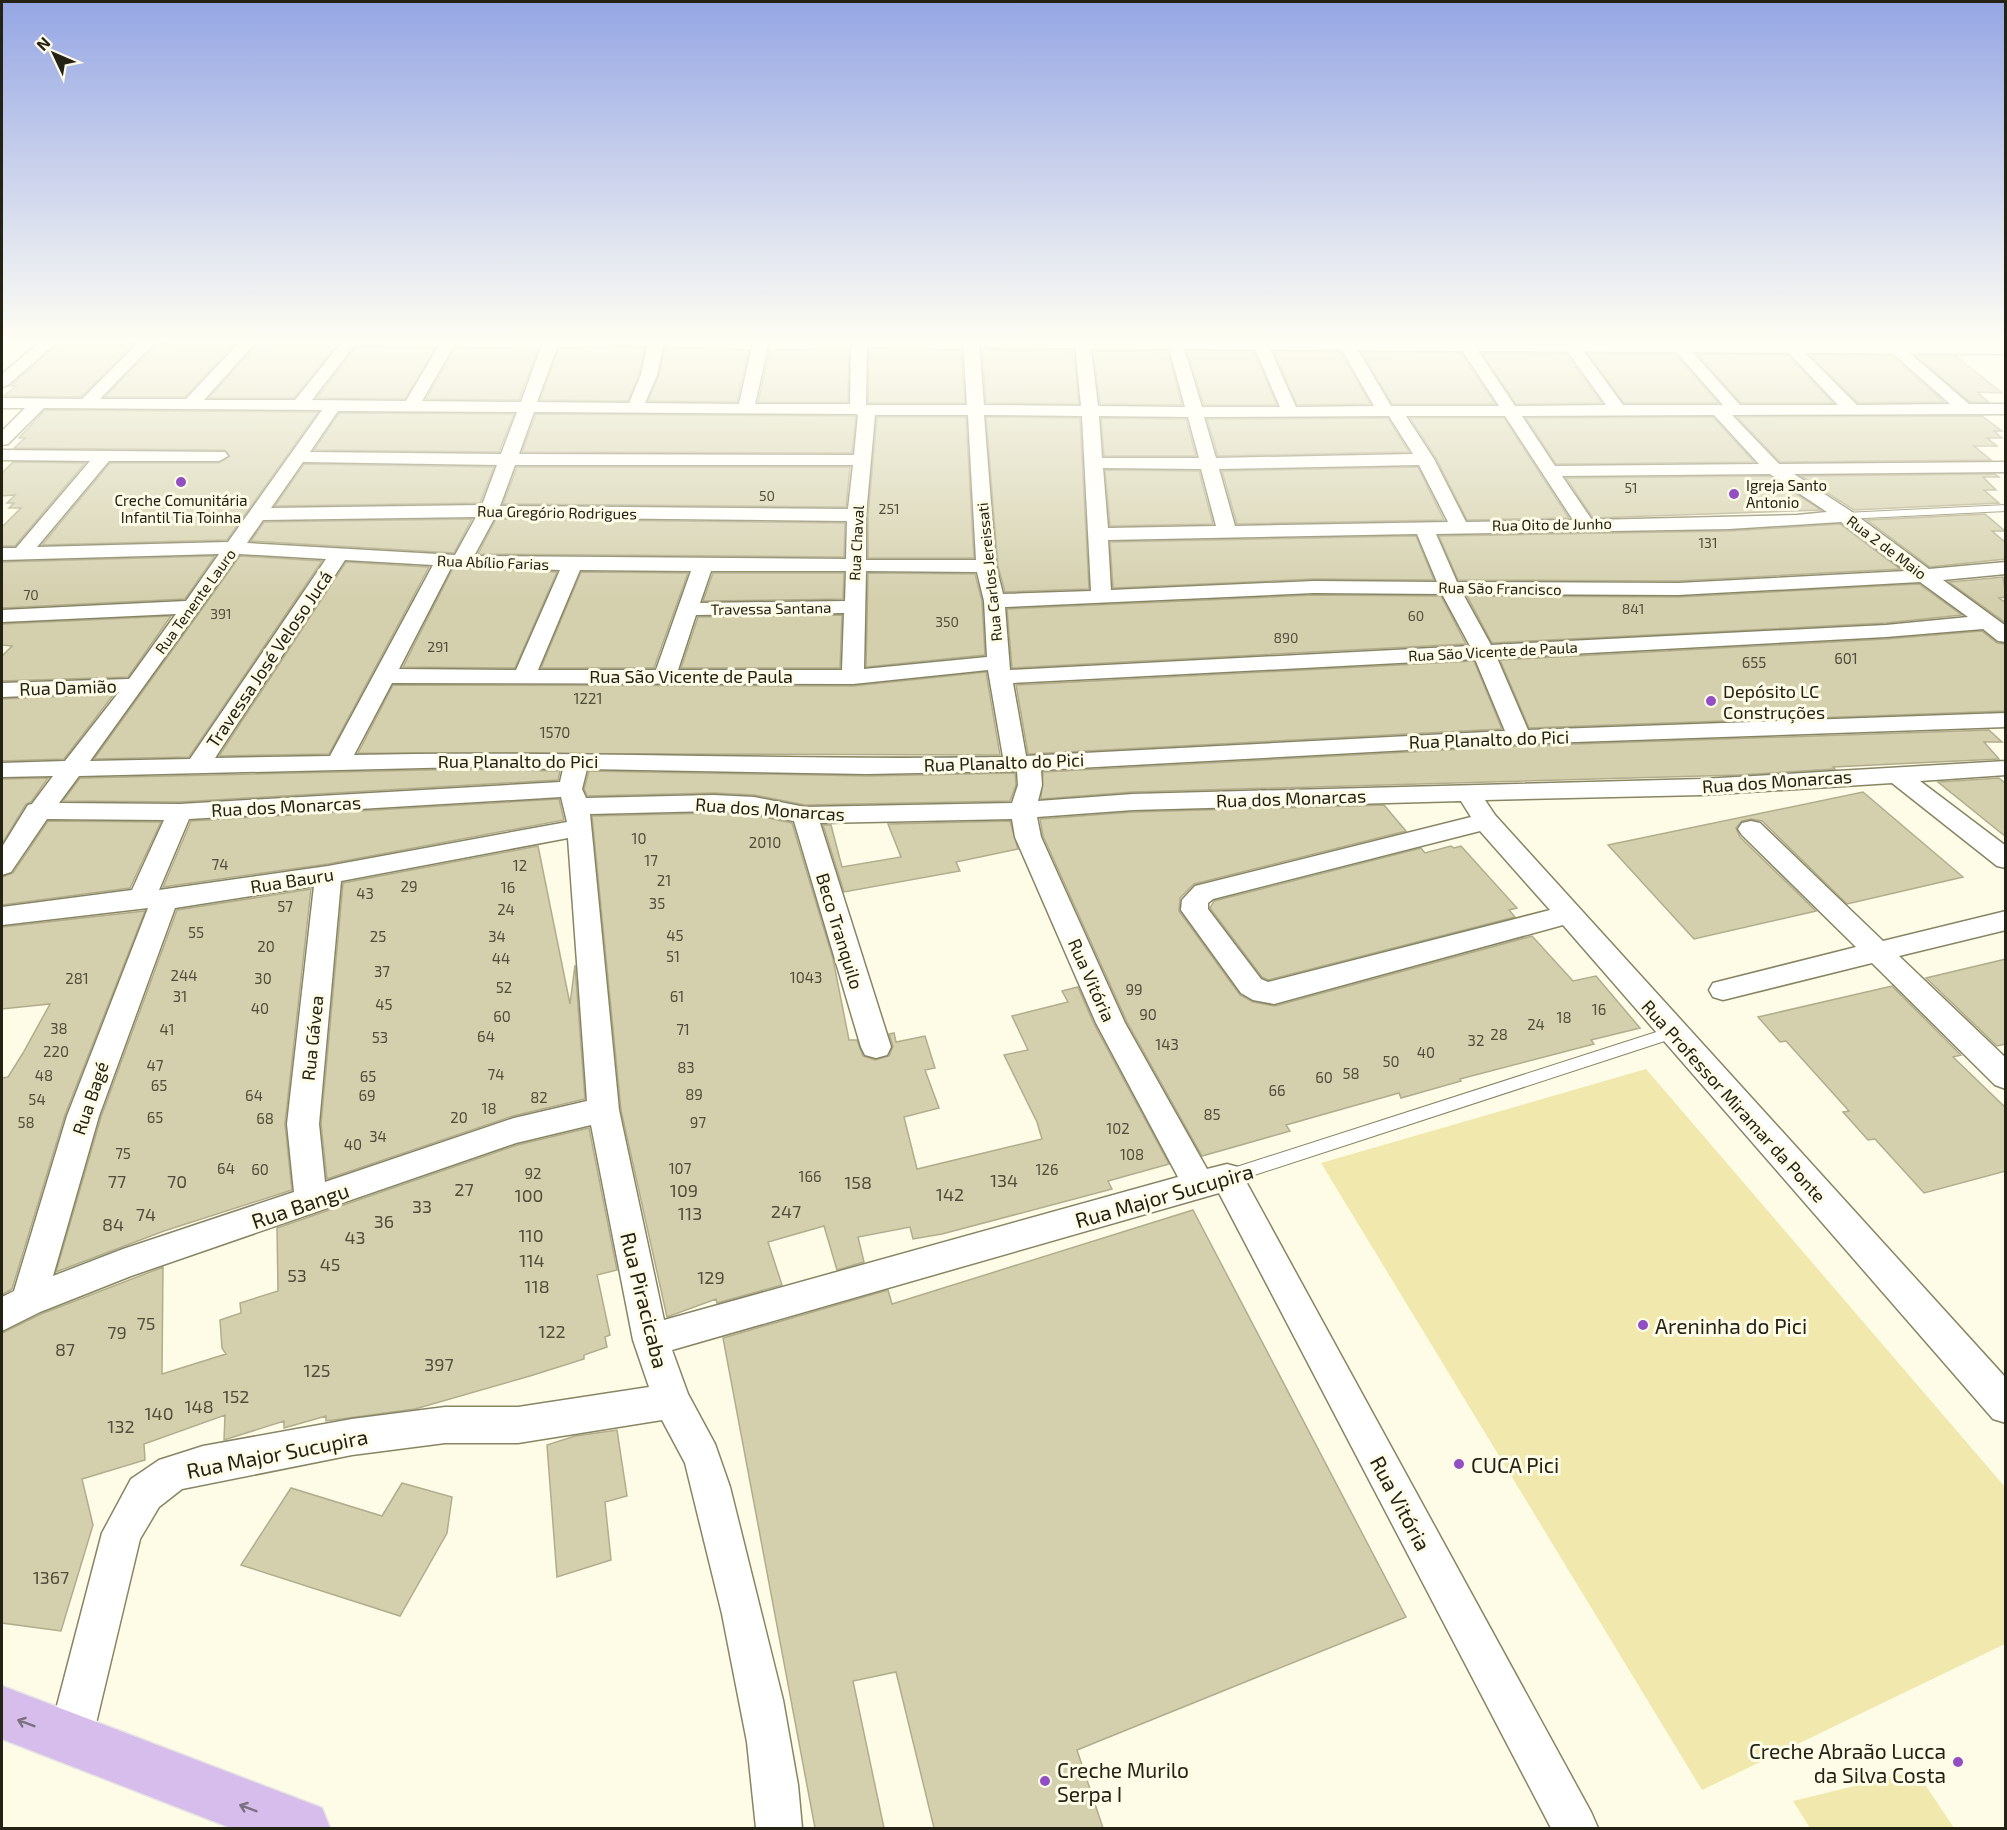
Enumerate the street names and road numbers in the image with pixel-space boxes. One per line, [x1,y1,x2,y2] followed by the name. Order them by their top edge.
[477,502,637,522] street label: Rua Gregório Rodrigues
[973,502,1005,642] street label: Rua Carlos Jereissati
[845,504,867,581] street label: Rua Chaval
[1844,511,1930,583] street label: Rua 2 de Maio
[1492,514,1612,534] street label: Rua Oito de Junho
[151,545,239,657] street label: Rua Tenente Lauro
[437,551,549,573] street label: Rua Abílio Farias
[201,566,337,752] street label: Travessa José Veloso Jucá
[1438,578,1562,598] street label: Rua São Francisco
[711,598,831,618] street label: Travessa Santana
[1408,638,1578,664] street label: Rua São Vicente de Paula
[589,665,793,687] street label: Rua São Vicente de Paula
[19,674,117,700] street label: Rua Damião
[1408,725,1570,753] street label: Rua Planalto do Pici
[923,748,1085,776] street label: Rua Planalto do Pici
[438,750,598,772] street label: Rua Planalto do Pici
[1701,765,1853,797] street label: Rua dos Monarcas
[1216,784,1366,812] street label: Rua dos Monarcas
[210,791,362,821] street label: Rua dos Monarcas
[694,793,846,825] street label: Rua dos Monarcas
[249,863,335,897] street label: Rua Bauru
[812,870,868,992] street label: Beco Tranquilo
[1064,935,1120,1025] street label: Rua Vitória
[297,994,327,1082] street label: Rua Gávea
[1637,995,1831,1207] street label: Rua Professor Miramar da Ponte
[67,1059,113,1137] street label: Rua Bagé
[1072,1158,1256,1233] street label: Rua Major Sucupira
[248,1177,352,1233] street label: Rua Bangu
[616,1229,674,1371] street label: Rua Piracicaba
[184,1423,370,1484] street label: Rua Major Sucupira
[1366,1451,1436,1555] street label: Rua Vitória

